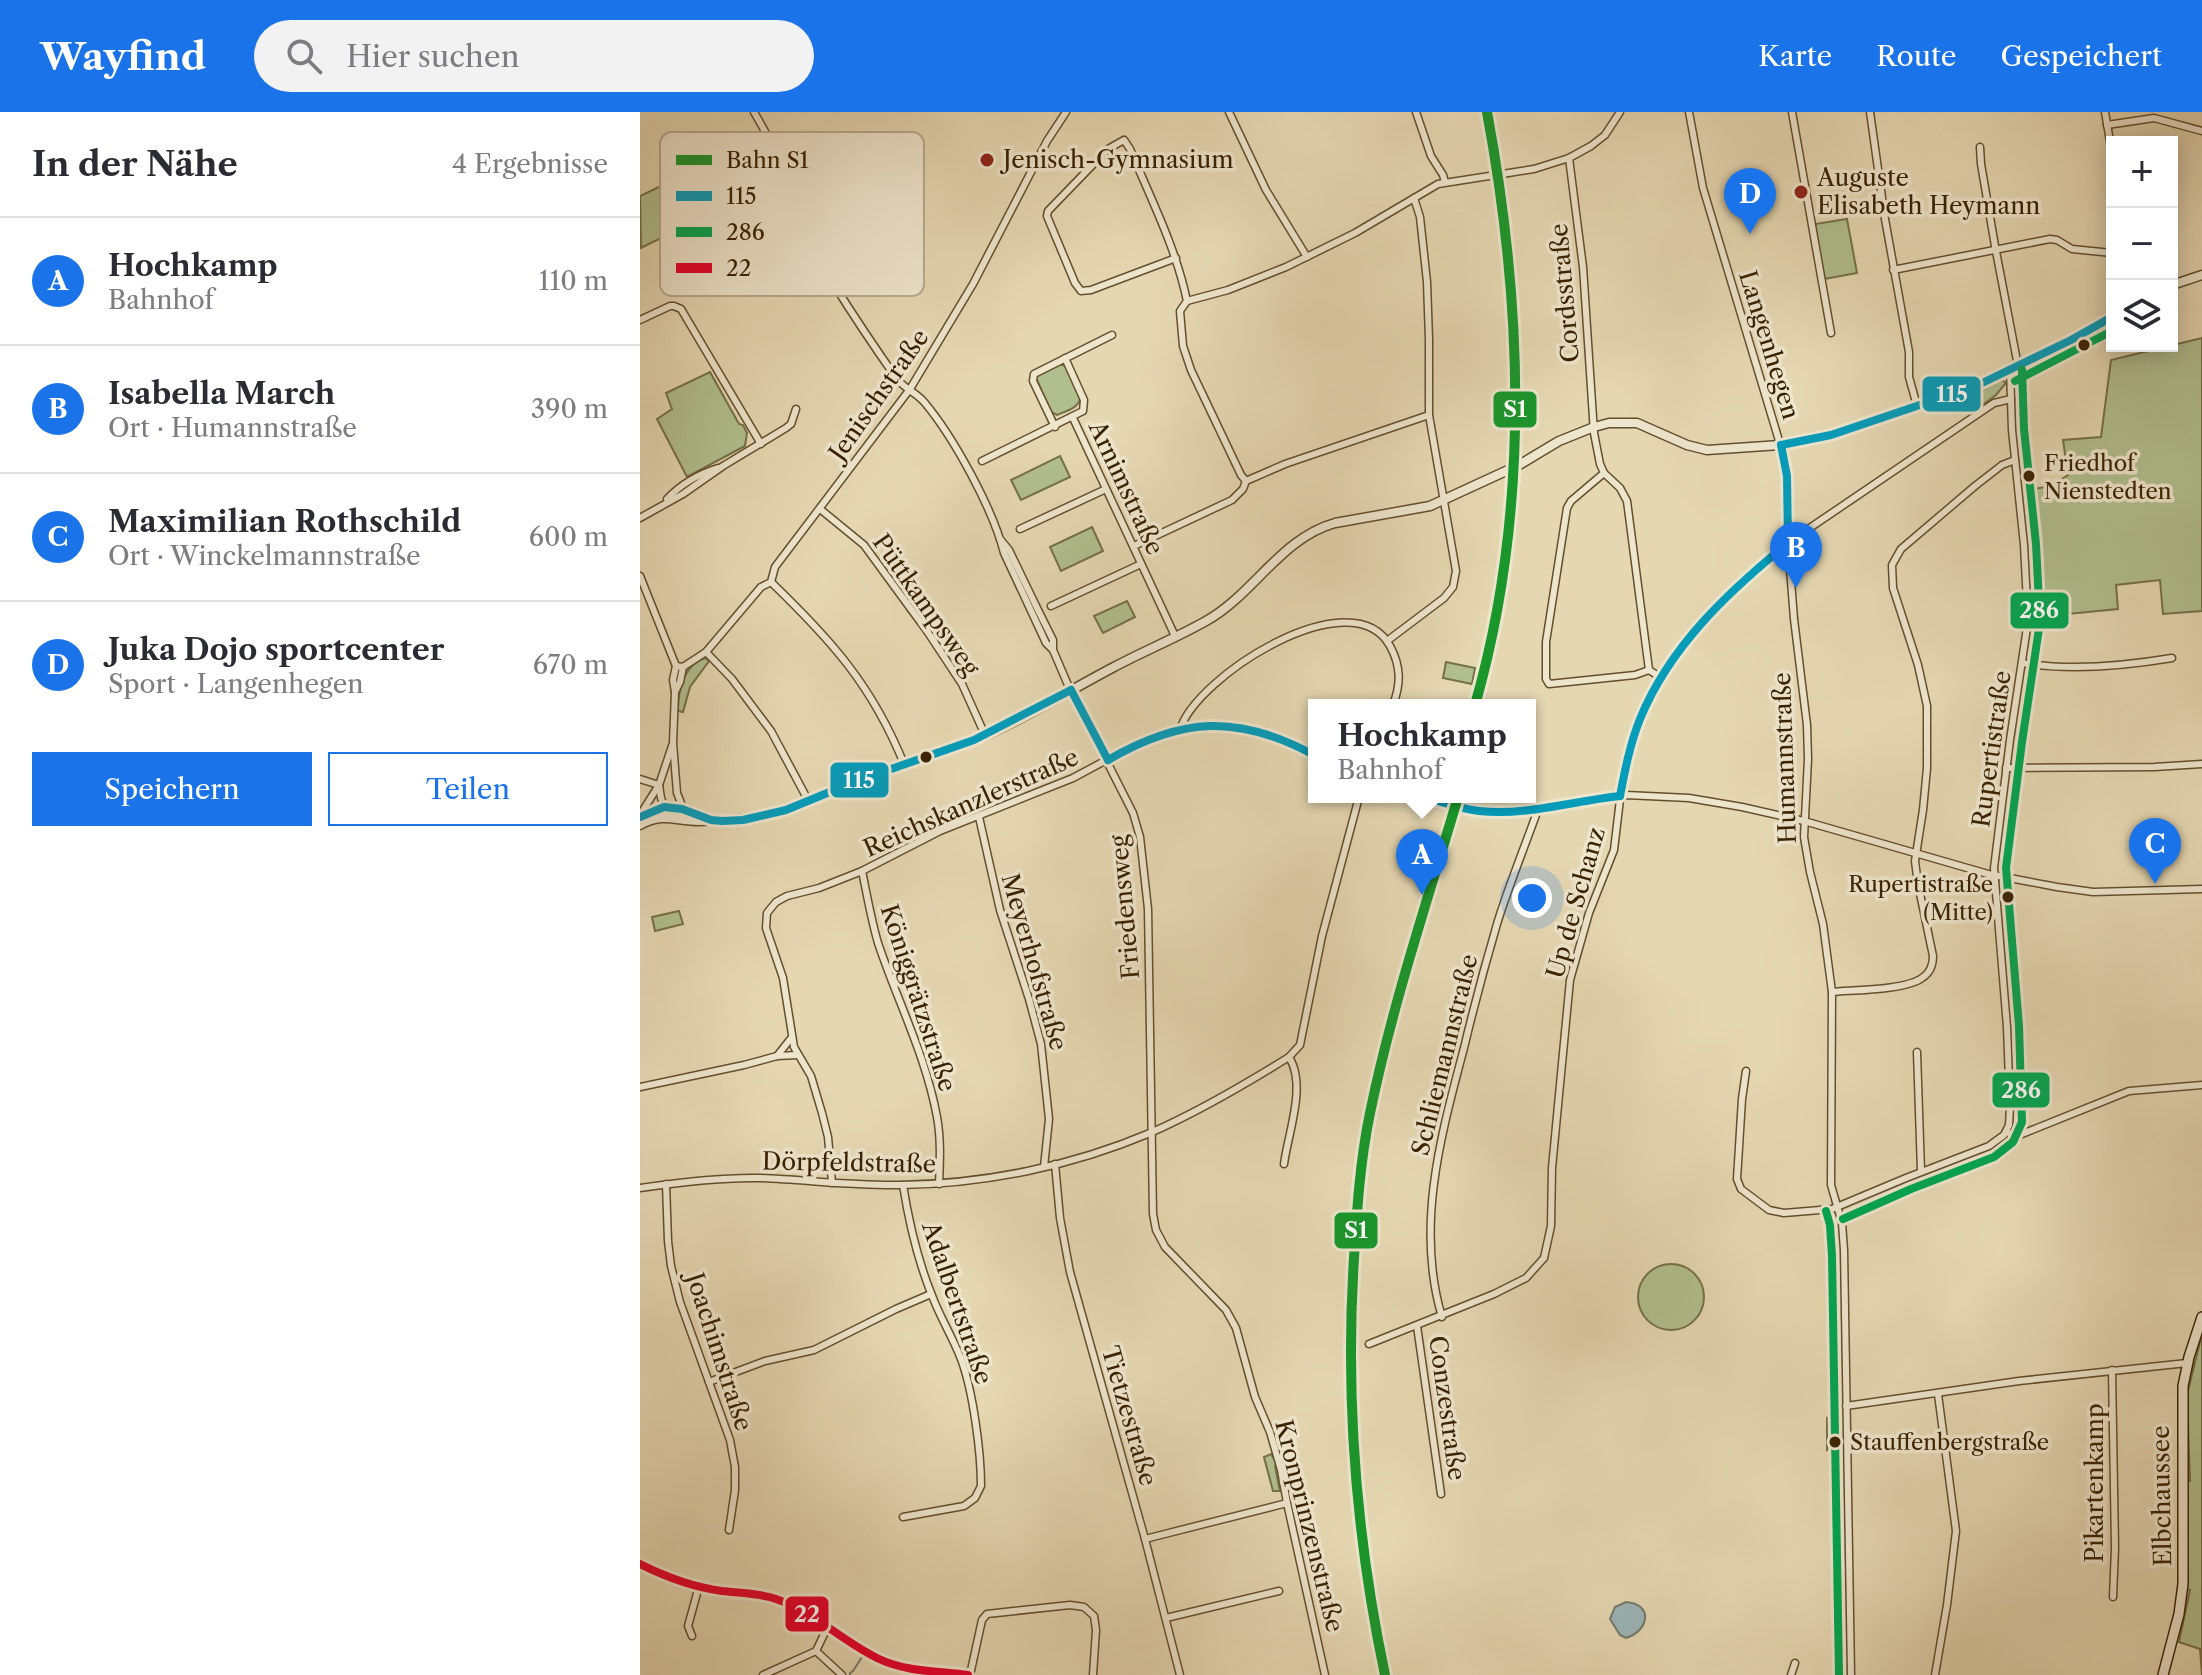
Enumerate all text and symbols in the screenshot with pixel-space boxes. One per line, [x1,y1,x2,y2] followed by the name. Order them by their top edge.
[254,20,814,92] search box
[40,33,206,80] text: Wayfind
[282,34,326,78] icon: search
[346,38,519,75] text: Hier suchen
[1758,39,1832,73] text: Karte
[1876,39,1957,73] text: Route
[2001,39,2162,73] text: Gespeichert
[660,132,924,296] legend
[2106,136,2178,352] map controls
[2106,136,2178,208] button: +
[32,143,238,185] text: In der Nähe
[999,145,1234,174] place label: Jenisch-Gymnasium
[726,147,809,174] text: Bahn S1
[452,148,608,180] text: 4 Ergebnisse
[978,151,996,169] marker: Jenisch-Gymnasium
[1816,163,2040,220] place label: Auguste Elisabeth Heymann
[1724,168,1776,234] pin: D
[726,183,756,210] text: 115
[1792,183,1810,201] marker: Auguste Elisabeth Heymann
[2106,208,2178,280] button: −
[726,219,765,246] text: 286
[1544,222,1585,364] street label: Cordsstraße
[108,247,278,284] text: Hochkamp
[726,255,751,282] text: 22
[48,265,68,297] text: A
[539,265,608,297] text: 110 m
[1733,267,1806,423] street label: Langenhegen
[2106,280,2178,352] button: layers
[108,284,214,316] text: Bahnhof
[820,323,935,469] street label: Jenischstraße
[2076,337,2092,353] unlabelled marker
[108,375,335,412] text: Isabella March
[1921,375,1982,413] line badge: 115
[1936,381,1968,408] text: 115
[1492,390,1538,429] line badge: S1
[48,393,68,425] text: B
[531,393,608,425] text: 390 m
[1503,396,1527,423] text: S1
[108,412,357,444] text: Ort · Humannstraße
[1082,415,1170,559] street label: Arnimstraße
[2044,450,2172,505] place label: Friedhof Nienstedten
[2021,468,2037,484] marker: Friedhof Nienstedten
[108,503,461,540] text: Maximilian Rothschild
[48,521,68,553] text: C
[529,521,608,553] text: 600 m
[1770,522,1822,588] pin: B
[867,528,986,681] street label: Püttkampsweg
[108,540,421,572] text: Ort · Winckelmannstraße
[2009,591,2070,630] line badge: 286
[2019,597,2059,624] text: 286
[108,631,444,668] text: Juka Dojo sportcenter
[47,649,69,681] text: D
[533,649,608,681] text: 670 m
[108,668,363,700] text: Sport · Langenhegen
[1966,669,2017,829] street label: Rupertistraße
[1767,672,1802,844] street label: Humannstraße
[1308,699,1536,803] popup
[1337,717,1507,754] text: Hochkamp
[859,742,1083,863] street label: Reichskanzlerstraße
[918,749,934,765] unlabelled marker
[32,752,312,826] button: Speichern
[328,752,608,826] button: Teilen
[1337,754,1443,786] text: Bahnhof
[829,761,890,799] line badge: 115
[843,767,875,794] text: 115
[2129,818,2181,884] pin: C
[1540,824,1611,982] street label: Up de Schanz
[1396,829,1448,895] pin: A
[1104,833,1145,981] street label: Friedensweg
[995,870,1074,1054] street label: Meyerhofstraße
[1848,871,1993,926] place label: Rupertistraße (Mitte)
[1512,878,1552,918] your location
[2000,889,2016,905] marker: Rupertistraße (Mitte)
[875,901,962,1095] street label: Königgrätzstraße
[1405,951,1484,1159] street label: Schliemannstraße
[1991,1071,2051,1109] line badge: 286
[2001,1077,2041,1104] text: 286
[762,1146,936,1179] street label: Dörpfeldstraße
[1333,1211,1379,1250] line badge: S1
[916,1217,999,1388] street label: Adalbertstraße
[1344,1217,1368,1244] text: S1
[679,1265,759,1435] street label: Joachimstraße
[1423,1334,1472,1482] street label: Conzestraße
[1096,1343,1163,1489] street label: Tietzestraße
[2080,1403,2109,1563] street label: Pikartenkamp
[1269,1417,1350,1635] street label: Kronprinzenstraße
[2146,1425,2177,1567] street label: Elbchaussee
[1850,1429,2049,1456] place label: Stauffenbergstraße
[1827,1434,1843,1450] marker: Stauffenbergstraße
[784,1595,830,1633] line badge: 22
[794,1601,820,1628] text: 22

